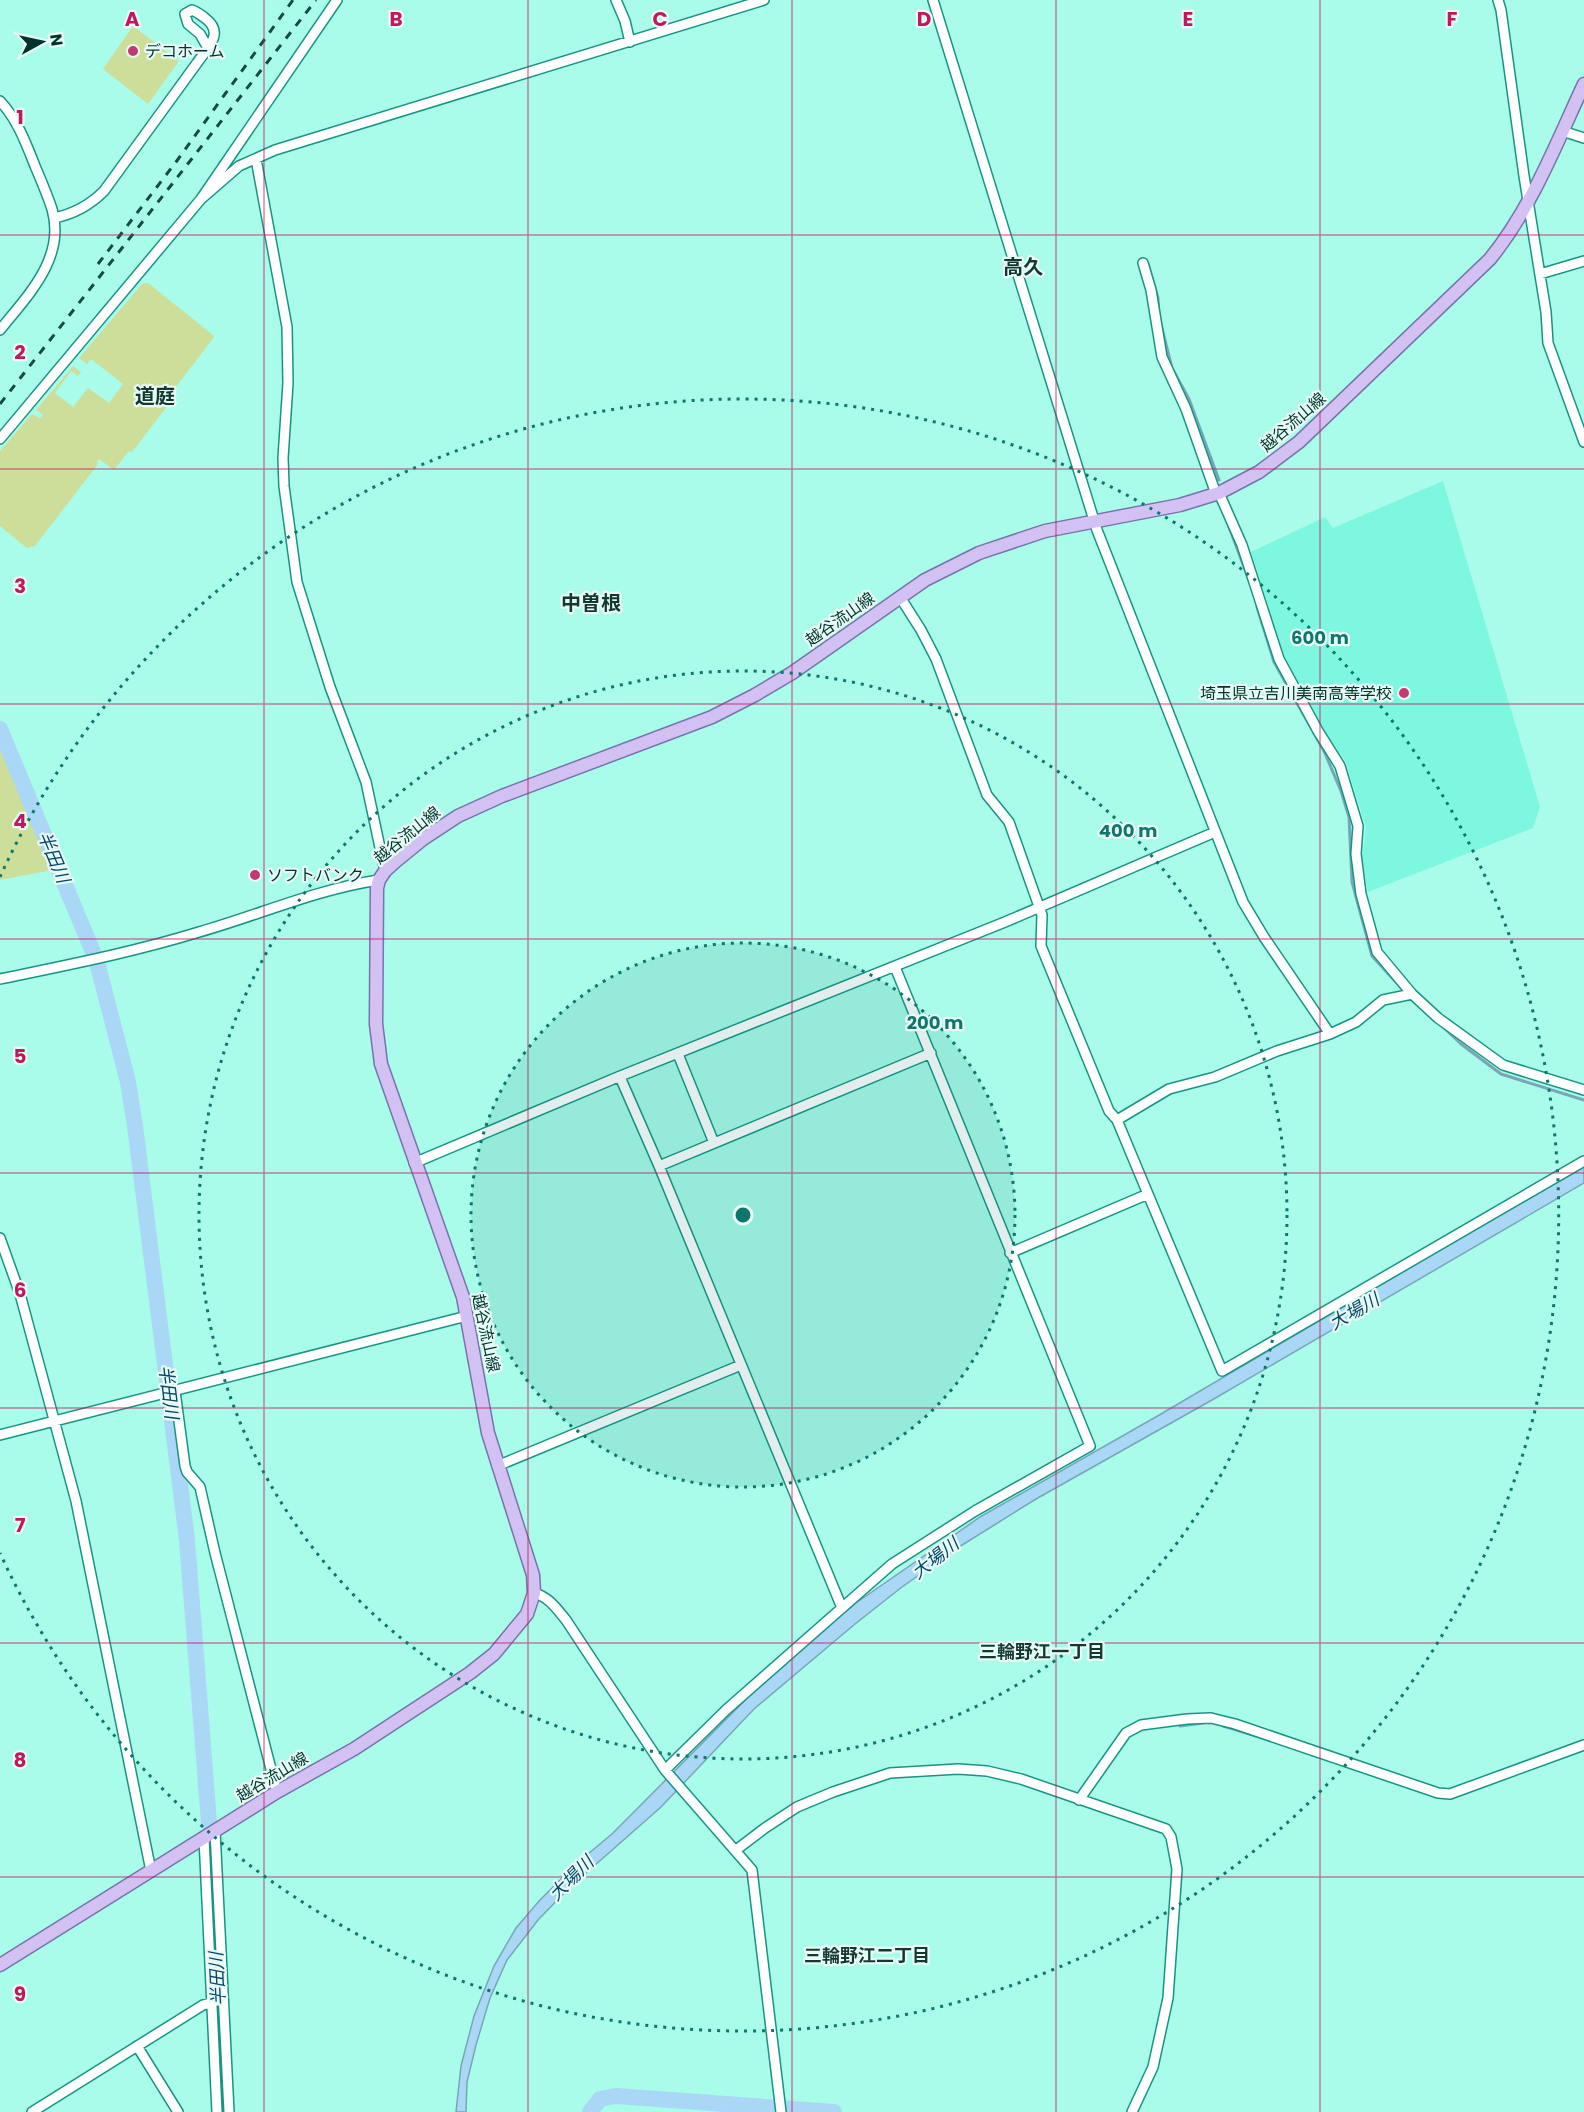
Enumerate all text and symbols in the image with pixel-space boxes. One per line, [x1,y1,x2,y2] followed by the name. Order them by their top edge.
[125,5,140,33] text: A
[389,5,403,33] text: B
[652,5,668,33] text: C
[917,5,931,33] text: D
[1183,5,1193,33] text: E
[1447,5,1458,33] text: F
[12,12,72,72] north arrow
[44,32,69,48] text: N
[145,40,225,63] place label: デコホーム
[126,44,140,58] marker: デコホーム
[16,103,24,131] text: 1
[1003,253,1043,281] district label: 高久
[14,338,26,366] text: 2
[135,382,175,410] district label: 道庭
[1255,387,1331,457] street label: 越谷流山線
[14,572,26,600] text: 3
[801,587,879,651] street label: 越谷流山線
[561,589,621,617] district label: 中曽根
[1291,625,1349,650] text: 600 m
[1200,682,1392,705] place label: 埼玉県立吉川美南高等学校
[1397,686,1411,700] marker: 埼玉県立吉川美南高等学校
[369,801,445,869] street label: 越谷流山線
[13,807,27,835] text: 4
[1099,818,1157,843] text: 400 m
[32,827,77,889] water label: 半田川
[267,864,364,887] place label: ソフトバンク
[248,868,262,882] marker: ソフトバンク
[907,1010,963,1035] text: 200 m
[14,1042,27,1070] text: 5
[733,1205,753,1225] centre of rings
[14,1276,26,1304] text: 6
[1324,1286,1385,1335] water label: 大場川
[466,1291,506,1375] street label: 越谷流山線
[153,1364,185,1422] water label: 半田川
[15,1511,26,1539] text: 7
[906,1530,966,1584] water label: 大場川
[979,1639,1105,1664] district label: 三輪野江一丁目
[14,1746,26,1774] text: 8
[232,1747,312,1807] street label: 越谷流山線
[543,1849,600,1906] water label: 大場川
[804,1943,930,1968] district label: 三輪野江二丁目
[203,1949,231,2007] water label: 半田川
[14,1980,26,2008] text: 9

